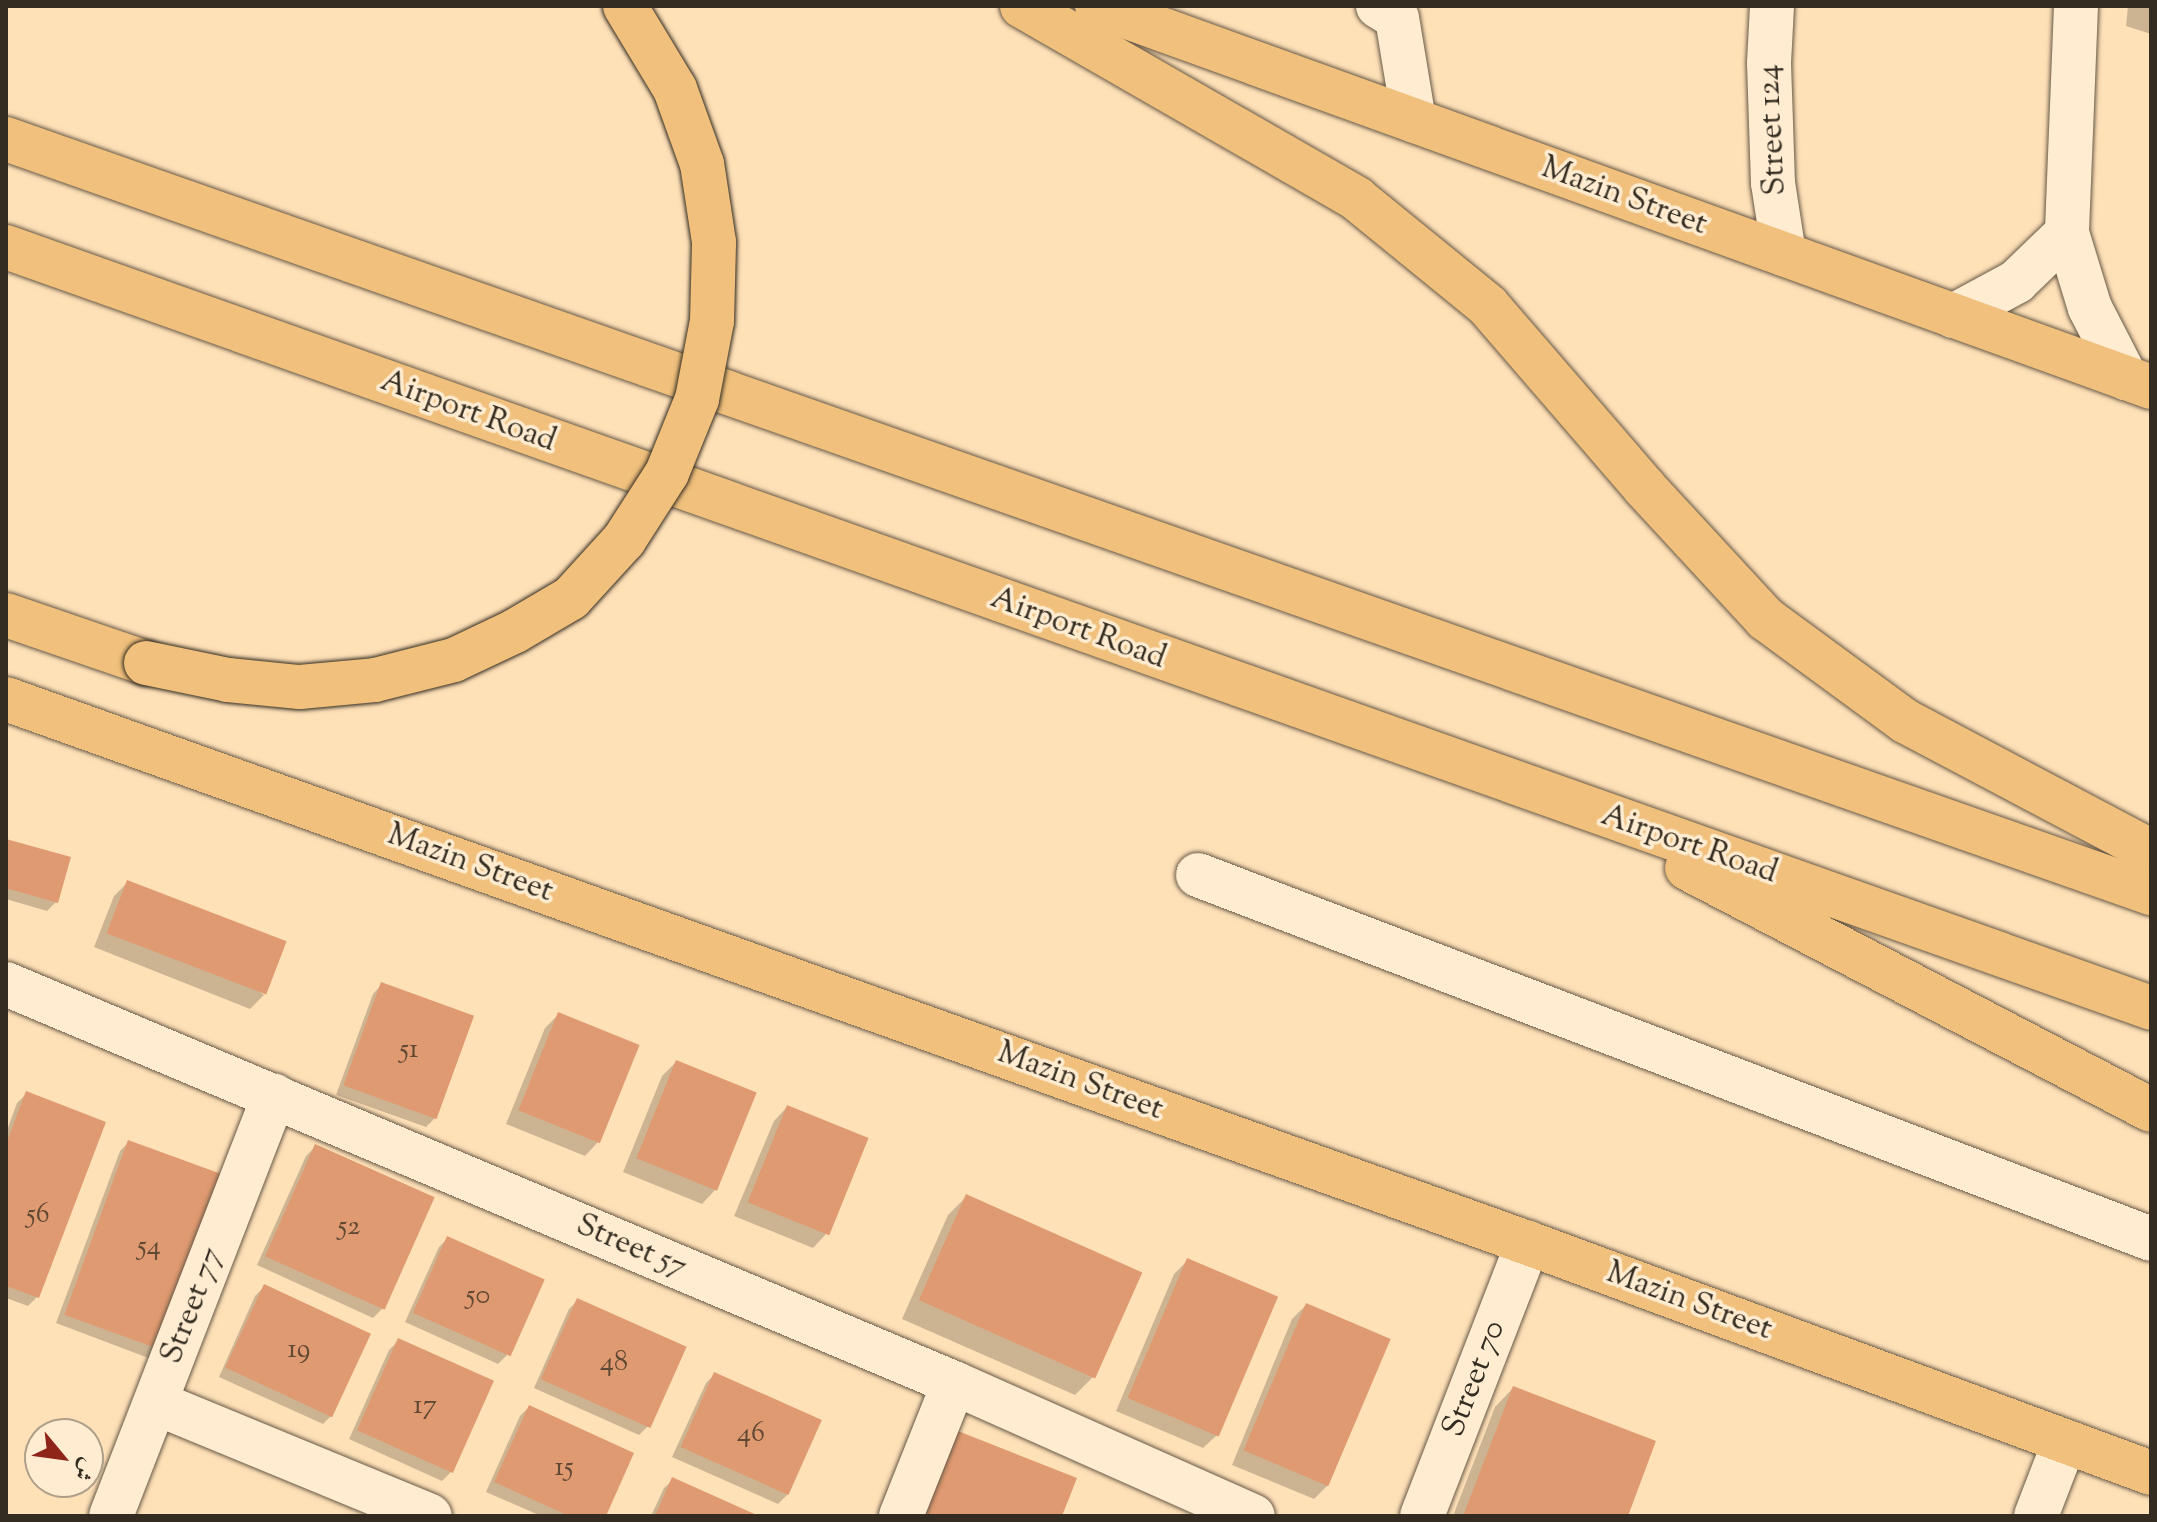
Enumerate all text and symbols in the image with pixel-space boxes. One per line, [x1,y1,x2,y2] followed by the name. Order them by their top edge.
[1750,63,1796,197] street label: Street 124
[1536,149,1712,245] street label: Mazin Street
[375,363,561,461] street label: Airport Road
[985,580,1171,678] street label: Airport Road
[1596,797,1782,893] street label: Airport Road
[382,816,558,912] street label: Mazin Street
[399,1033,419,1067] house number: 51
[992,1034,1168,1130] street label: Mazin Street
[26,1198,50,1232] house number: 56
[570,1207,692,1287] street label: Street 57
[338,1210,360,1244] house number: 52
[137,1230,161,1264] house number: 54
[153,1242,233,1370] street label: Street 77
[1601,1254,1777,1350] street label: Mazin Street
[466,1279,490,1313] house number: 50
[1435,1315,1515,1443] street label: Street 70
[288,1333,310,1367] house number: 19
[600,1346,628,1380] house number: 48
[413,1389,437,1423] house number: 17
[737,1417,765,1451] house number: 46
[24,1418,104,1498] north arrow
[64,1451,103,1486] text: ش
[554,1451,574,1485] house number: 15

